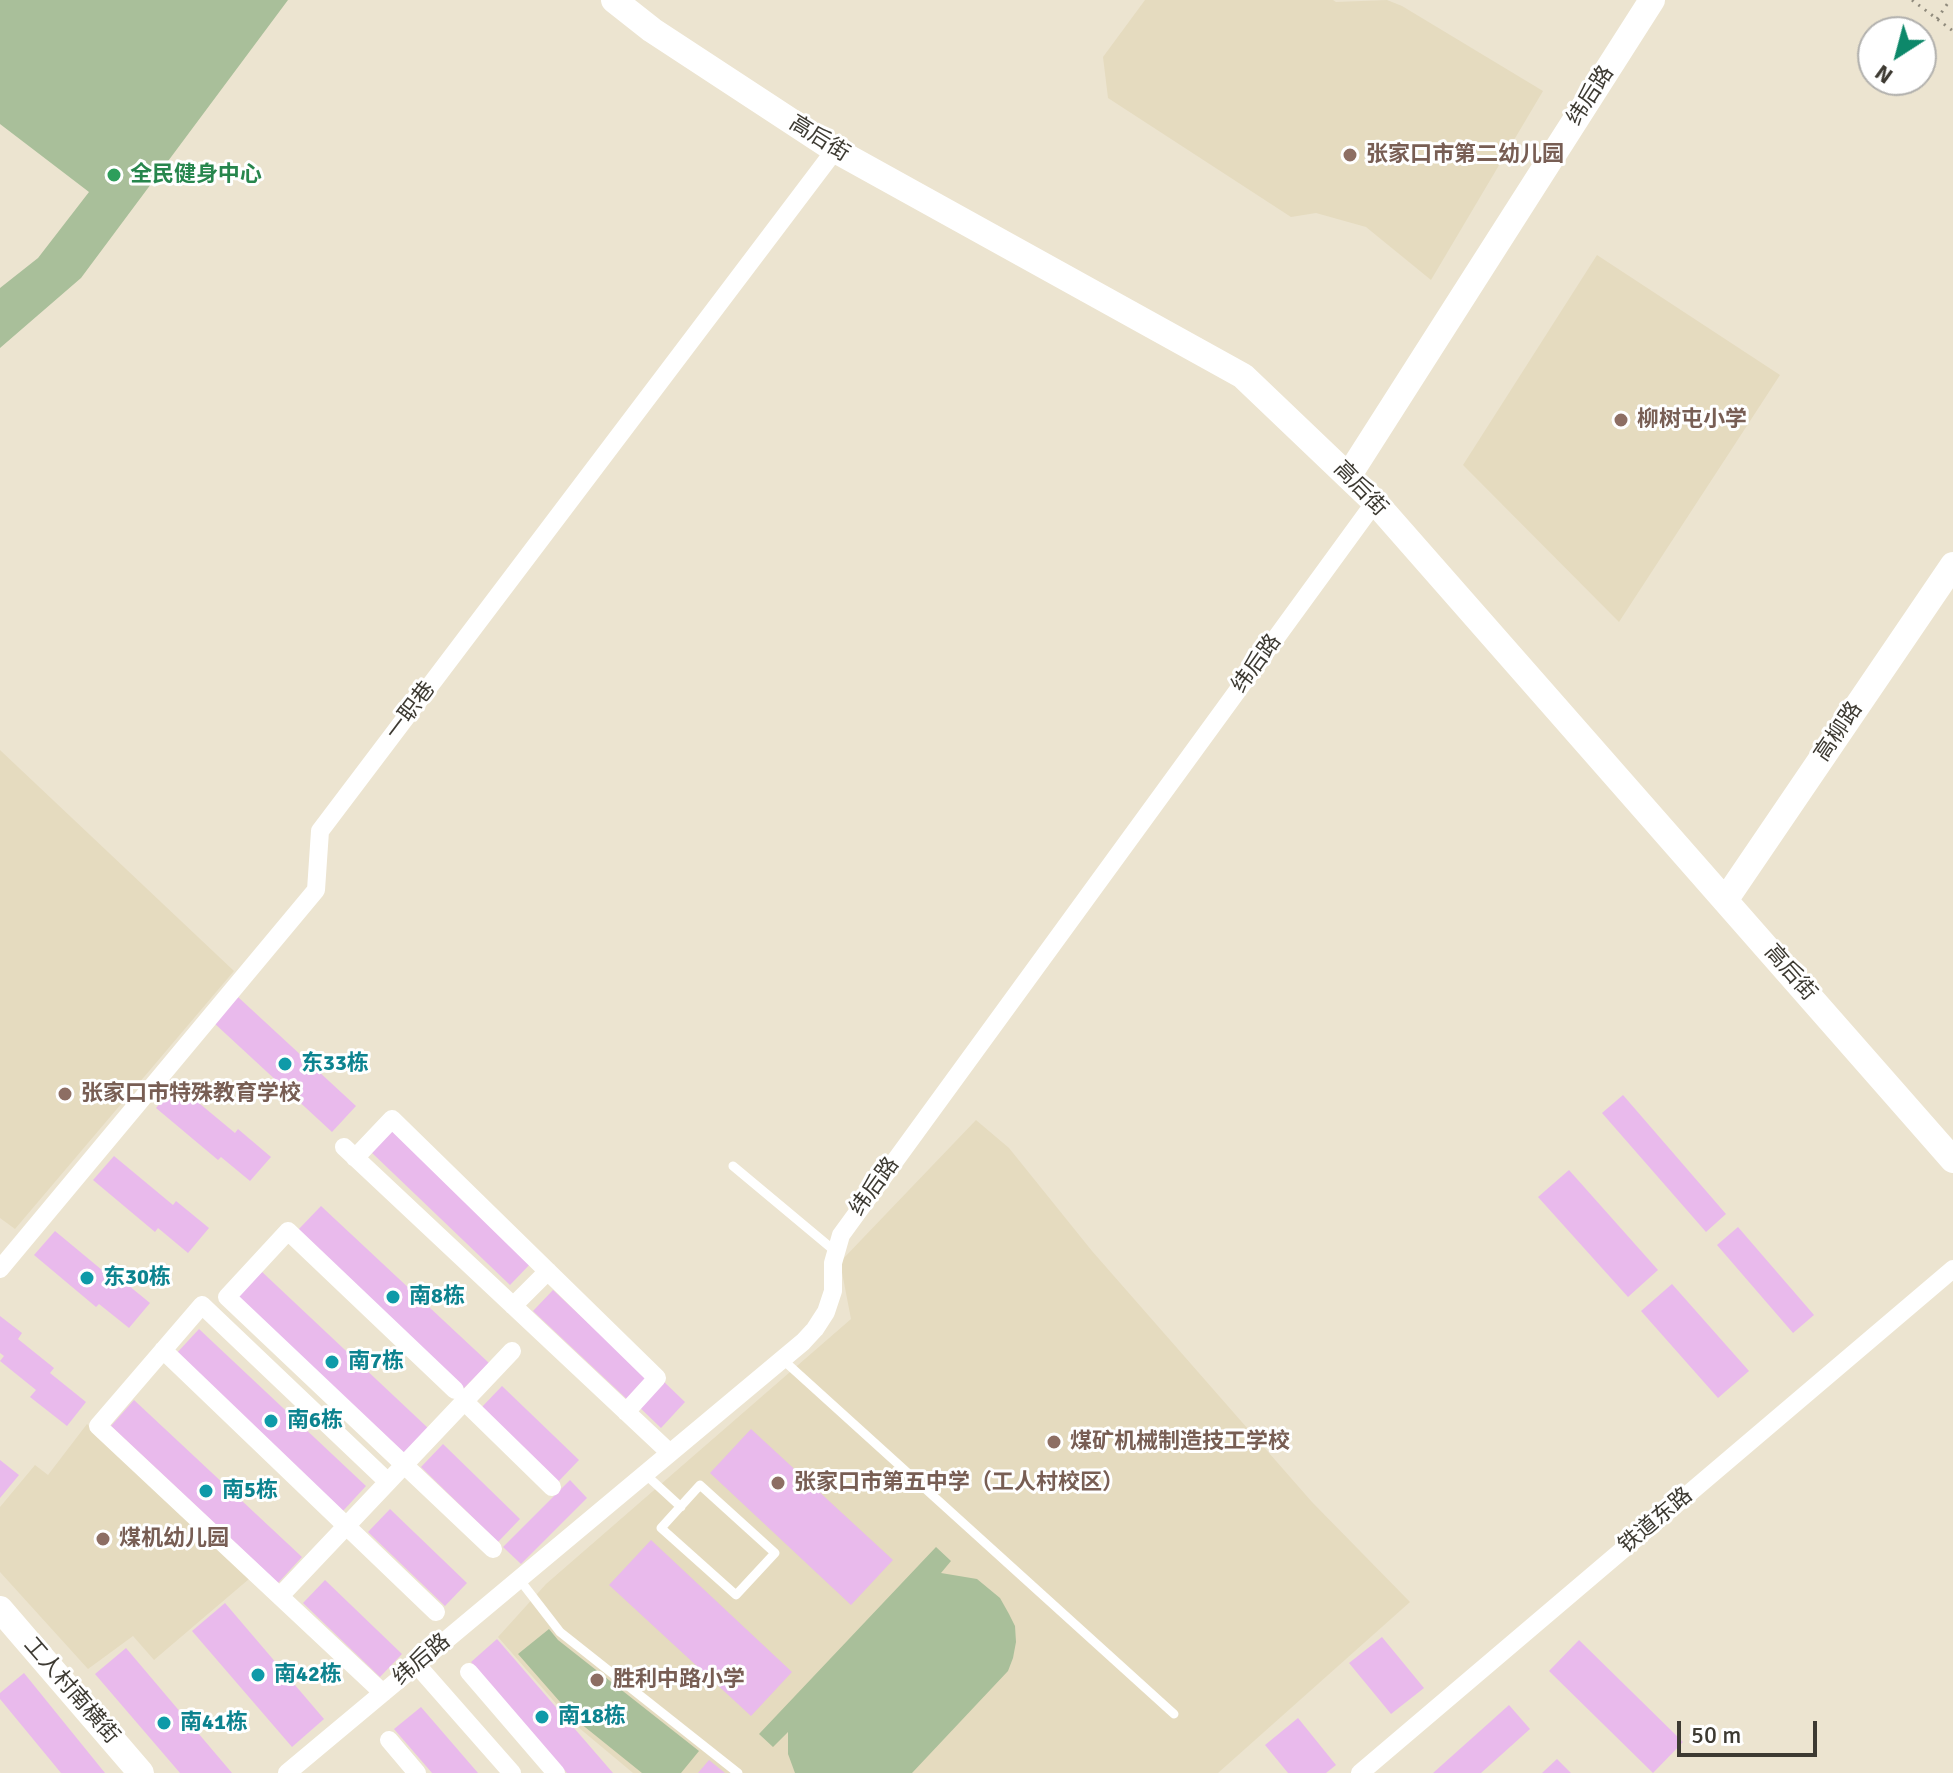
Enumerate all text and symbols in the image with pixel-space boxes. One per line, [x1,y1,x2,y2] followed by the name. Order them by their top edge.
[1857,16,1937,96] north arrow
[1870,59,1898,90] text: N
[1562,61,1620,131] street label: 纬后路
[784,110,854,168] street label: 高后街
[1366,142,1564,168] place label: 张家口市第二幼儿园
[1341,146,1359,164] marker: 张家口市第二幼儿园
[130,162,262,188] place label: 全民健身中心
[105,166,123,184] marker: 全民健身中心
[1637,407,1747,433] place label: 柳树屯小学
[1612,411,1630,429] marker: 柳树屯小学
[1328,456,1392,522] street label: 高后街
[1227,630,1287,698] street label: 纬后路
[381,677,441,745] street label: 一职巷
[1810,697,1868,767] street label: 高柳路
[1758,939,1822,1007] street label: 高后街
[301,1051,369,1077] place label: 东33栋
[276,1055,294,1073] marker: 东33栋
[81,1081,301,1107] place label: 张家口市特殊教育学校
[56,1085,74,1103] marker: 张家口市特殊教育学校
[845,1153,905,1221] street label: 纬后路
[103,1265,171,1291] place label: 东30栋
[78,1269,96,1287] marker: 东30栋
[409,1284,465,1310] place label: 南8栋
[384,1288,402,1306] marker: 南8栋
[348,1349,404,1375] place label: 南7栋
[323,1353,341,1371] marker: 南7栋
[287,1408,343,1434] place label: 南6栋
[262,1412,280,1430] marker: 南6栋
[1070,1429,1290,1455] place label: 煤矿机械制造技工学校
[1045,1433,1063,1451] marker: 煤矿机械制造技工学校
[794,1470,1124,1496] place label: 张家口市第五中学（工人村校区）
[769,1474,787,1492] marker: 张家口市第五中学（工人村校区）
[222,1478,278,1504] place label: 南5栋
[197,1482,215,1500] marker: 南5栋
[1614,1483,1698,1559] street label: 铁道东路
[119,1526,229,1552] place label: 煤机幼儿园
[94,1530,112,1548] marker: 煤机幼儿园
[388,1629,456,1691] street label: 纬后路
[18,1633,124,1749] street label: 工人村南横街
[274,1662,342,1688] place label: 南42栋
[249,1666,267,1684] marker: 南42栋
[613,1667,745,1693] place label: 胜利中路小学
[588,1671,606,1689] marker: 胜利中路小学
[558,1704,626,1730] place label: 南18栋
[1681,1705,1821,1755] scale bar
[533,1708,551,1726] marker: 南18栋
[180,1710,248,1736] place label: 南41栋
[155,1714,173,1732] marker: 南41栋
[1691,1720,1741,1750] text: 50 m

